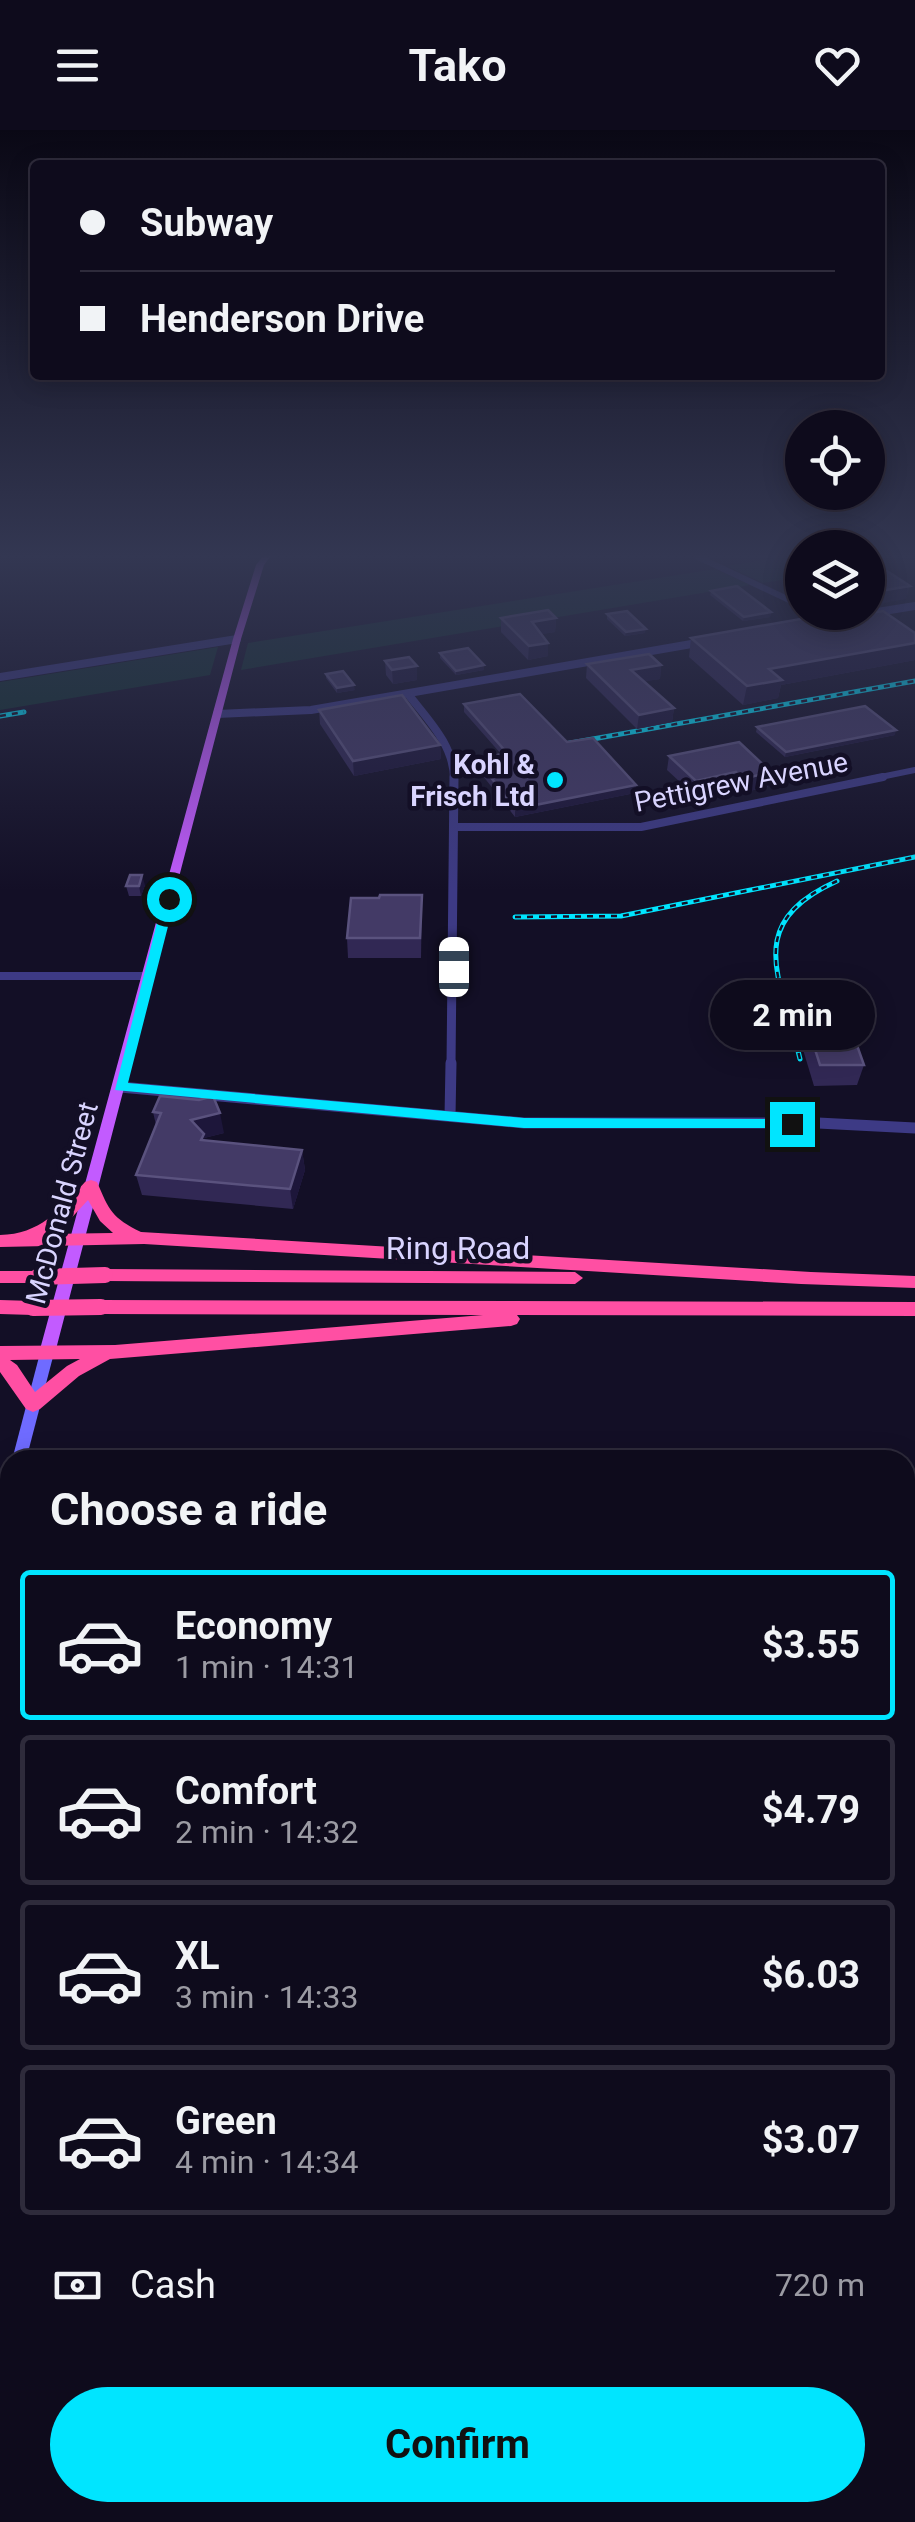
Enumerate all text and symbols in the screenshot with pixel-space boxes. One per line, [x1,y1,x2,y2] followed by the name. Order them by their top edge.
[50,38,105,93] icon: menu
[810,38,865,93] icon: heart
[408,39,507,92] text: Tako
[140,201,273,245] text: Subway
[140,297,424,341] text: Henderson Drive
[785,410,885,630] map controls
[785,410,885,510] button: locate
[785,530,885,630] button: layers
[631,745,851,819] street label: Pettigrew Avenue
[410,748,536,813] place label: Kohl & Frisch Ltd
[544,769,566,791] marker: Kohl & Frisch Ltd
[147,877,192,922] route start
[439,937,469,997] car
[710,979,874,1049] callout: 2 min
[752,996,833,1034] text: 2 min
[19,1098,105,1308] street label: McDonald Street
[770,1102,815,1147] route end
[386,1229,530,1267] street label: Ring Road
[50,1483,327,1536] text: Choose a ride
[55,1600,145,1690] icon: car
[175,1604,332,1648] text: Economy
[762,1623,860,1667] text: $3.55
[175,1648,358,1686] text: 1 min · 14:31
[55,1765,145,1855] icon: car
[175,1769,317,1813] text: Comfort
[762,1788,860,1832] text: $4.79
[175,1813,358,1851] text: 2 min · 14:32
[55,1930,145,2020] icon: car
[175,1934,220,1978] text: XL
[762,1953,860,1997] text: $6.03
[175,1978,358,2016] text: 3 min · 14:33
[55,2095,145,2185] icon: car
[175,2099,277,2143] text: Green
[762,2118,860,2162] text: $3.07
[175,2143,358,2181] text: 4 min · 14:34
[50,2258,105,2313] icon: cash
[130,2263,216,2307] text: Cash
[775,2266,865,2304] text: 720 m
[50,2387,865,2502] button: Confirm

